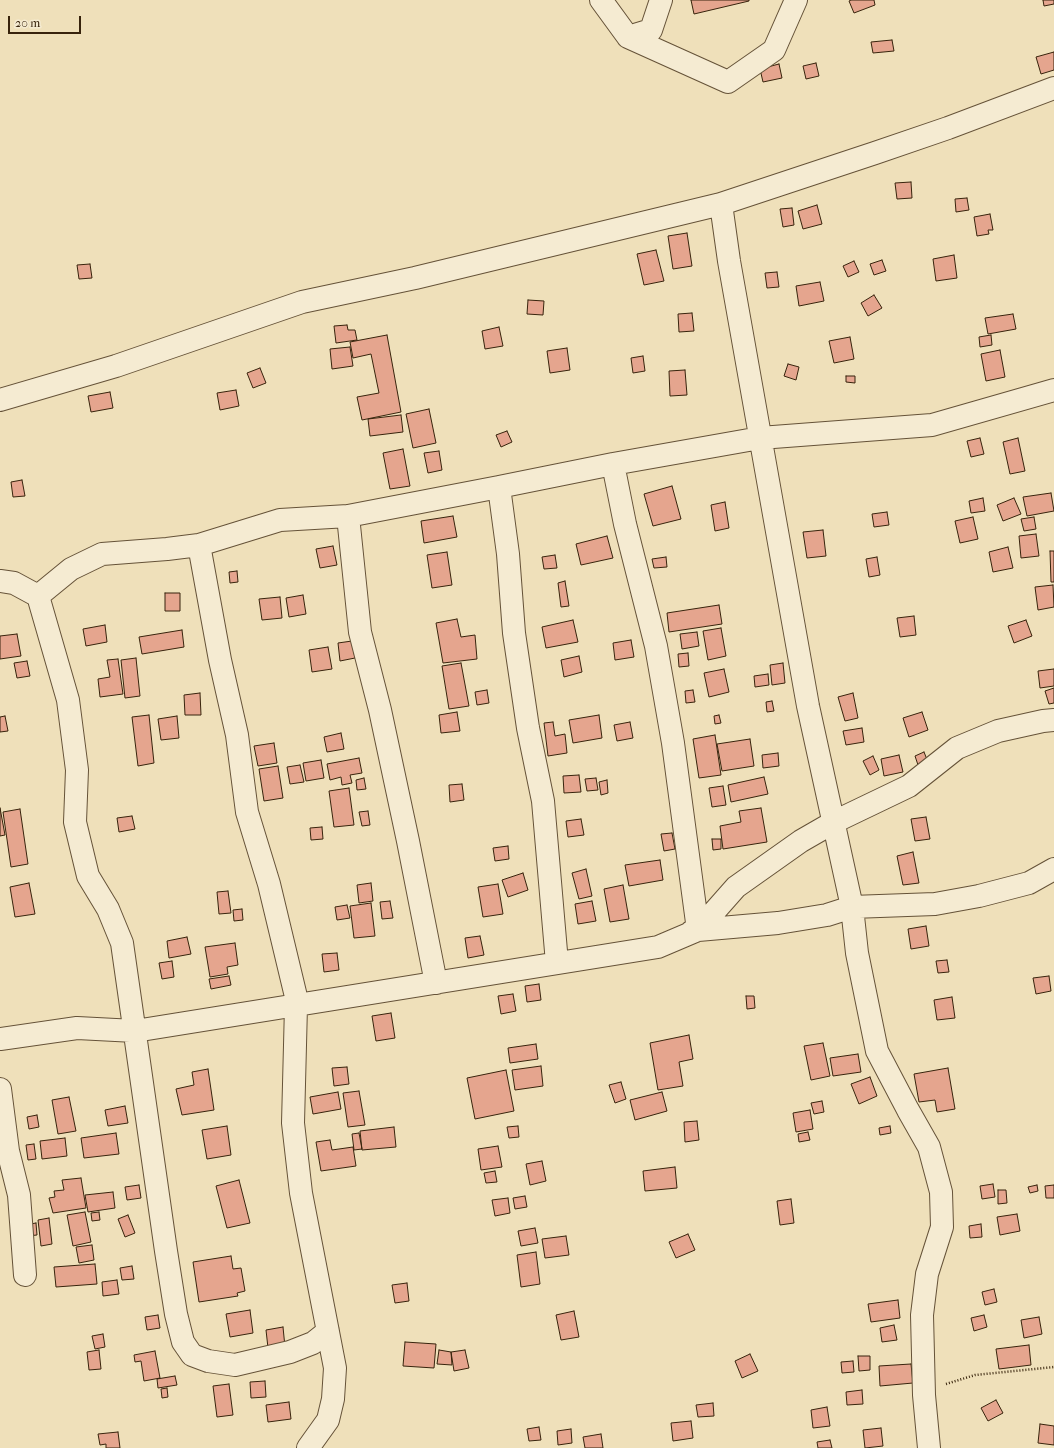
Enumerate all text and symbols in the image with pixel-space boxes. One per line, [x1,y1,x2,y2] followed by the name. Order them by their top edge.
[10,8,83,34] scale bar
[15,16,40,30] text: 20 m

